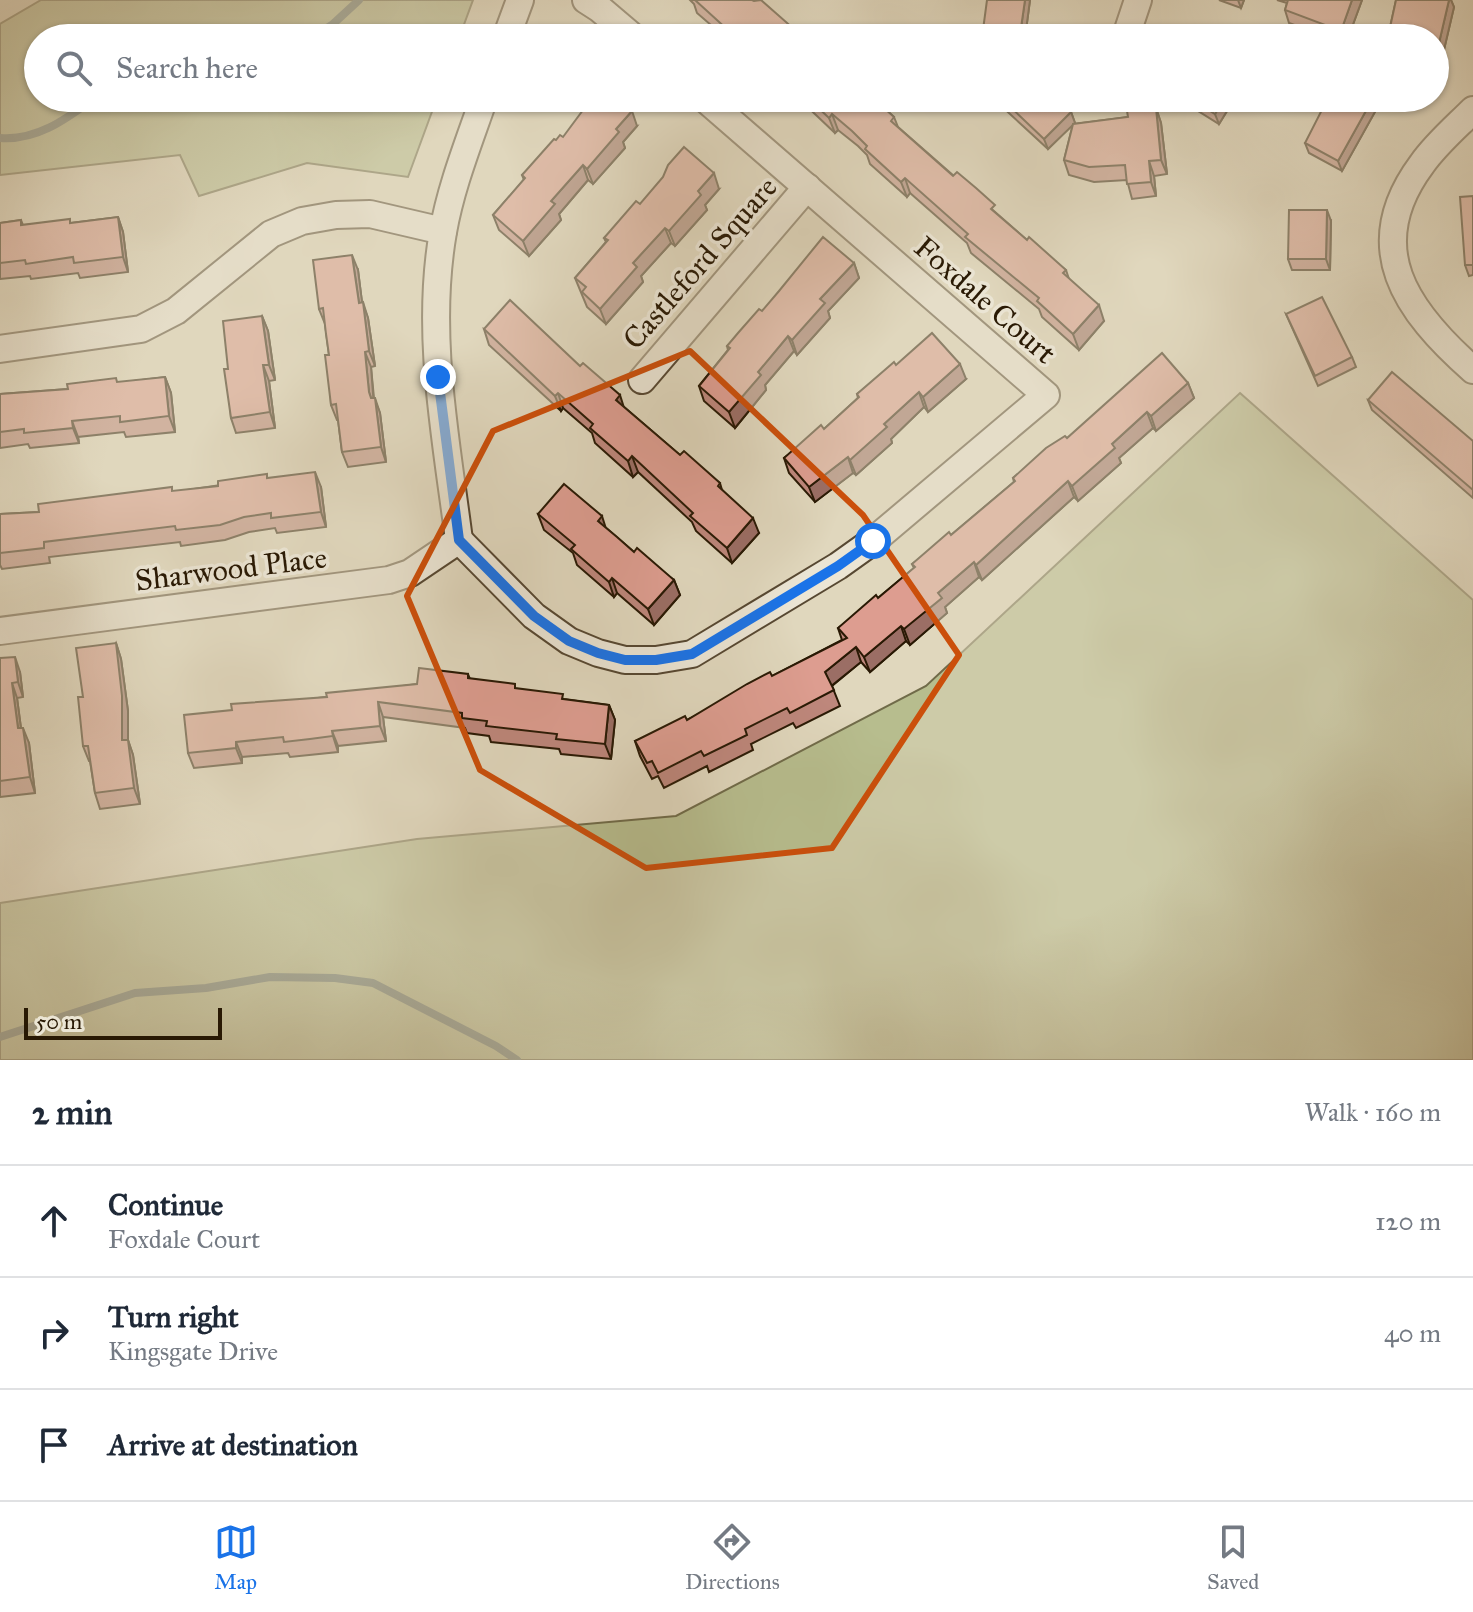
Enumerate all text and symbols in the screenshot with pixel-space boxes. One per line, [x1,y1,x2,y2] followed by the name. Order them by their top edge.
[24,24,1449,112] search box
[52,46,96,90] icon: search
[116,50,258,86] text: Search here
[615,169,785,357] street label: Castleford Square
[907,229,1063,371] street label: Foxdale Court
[420,359,456,395] route end
[855,523,891,559] route start
[133,539,329,599] street label: Sharwood Place
[24,1004,222,1040] scale bar
[36,1008,82,1035] text: 50 m
[32,1092,112,1133] text: 2 min
[1305,1096,1441,1128] text: Walk · 160 m
[108,1187,223,1223] text: Continue
[32,1199,76,1243] icon: ahead
[1375,1205,1441,1237] text: 120 m
[108,1223,260,1255] text: Foxdale Court
[108,1299,239,1335] text: Turn right
[32,1311,76,1355] icon: right
[1384,1317,1441,1349] text: 40 m
[108,1335,278,1367] text: Kingsgate Drive
[32,1423,76,1467] icon: arrive
[108,1427,358,1463] text: Arrive at destination
[214,1520,258,1595] tab: Map
[685,1520,780,1595] tab: Directions
[1207,1520,1259,1595] tab: Saved

